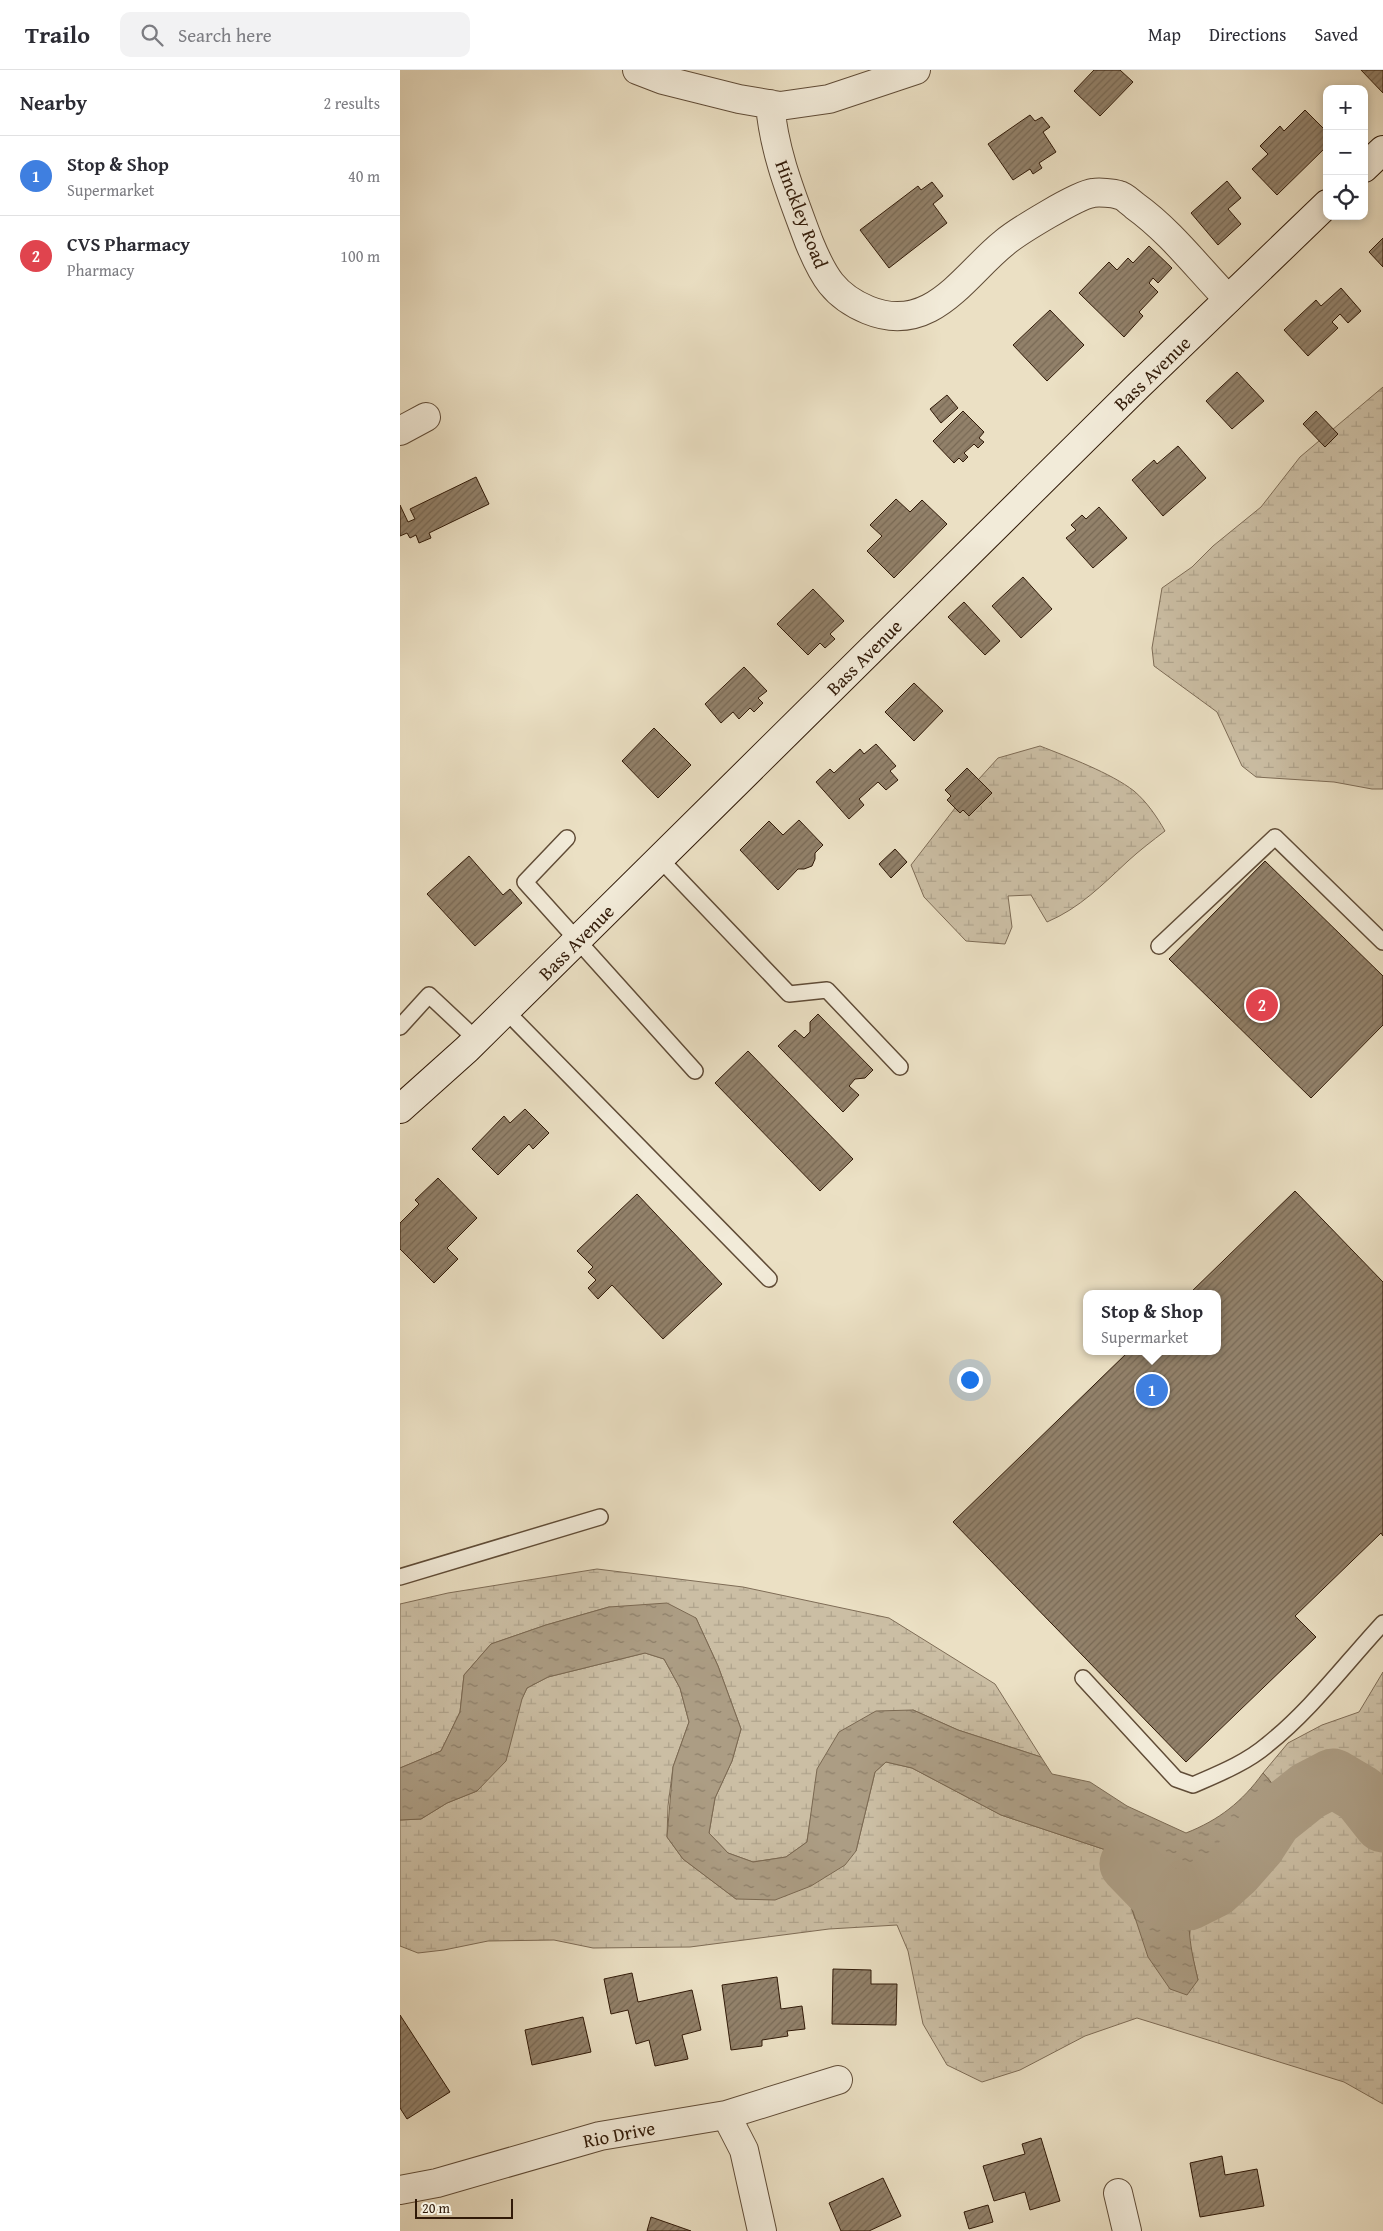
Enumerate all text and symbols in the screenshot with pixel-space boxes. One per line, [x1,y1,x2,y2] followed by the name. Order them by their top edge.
[120,12,470,57] search box
[25,17,90,52] text: Trailo
[138,21,166,49] icon: search
[178,21,272,49] text: Search here
[1148,21,1181,48] text: Map
[1209,21,1286,48] text: Directions
[1314,21,1358,48] text: Saved
[1323,85,1368,220] map controls
[1323,85,1368,130] button: +
[20,87,87,118] text: Nearby
[323,91,380,115] text: 2 results
[1323,130,1368,175] button: −
[67,150,169,178] text: Stop & Shop
[768,156,836,273] street label: Hinckley Road
[32,164,40,188] text: 1
[348,164,380,188] text: 40 m
[1323,175,1368,220] button: locate
[67,178,154,202] text: Supermarket
[67,230,190,258] text: CVS Pharmacy
[32,244,40,268] text: 2
[340,244,380,268] text: 100 m
[67,258,134,282] text: Pharmacy
[1107,329,1197,417] street label: Bass Avenue
[820,613,908,701] street label: Bass Avenue
[532,898,620,986] street label: Bass Avenue
[1246,986,1278,1024] pin: 2
[1083,1290,1221,1355] popup
[1101,1297,1203,1325] text: Stop & Shop
[1101,1325,1188,1349] text: Supermarket
[957,1367,983,1393] your location
[1136,1371,1168,1409] pin: 1
[581,2113,657,2155] street label: Rio Drive
[415,2196,512,2219] scale bar
[422,2198,450,2218] text: 20 m

